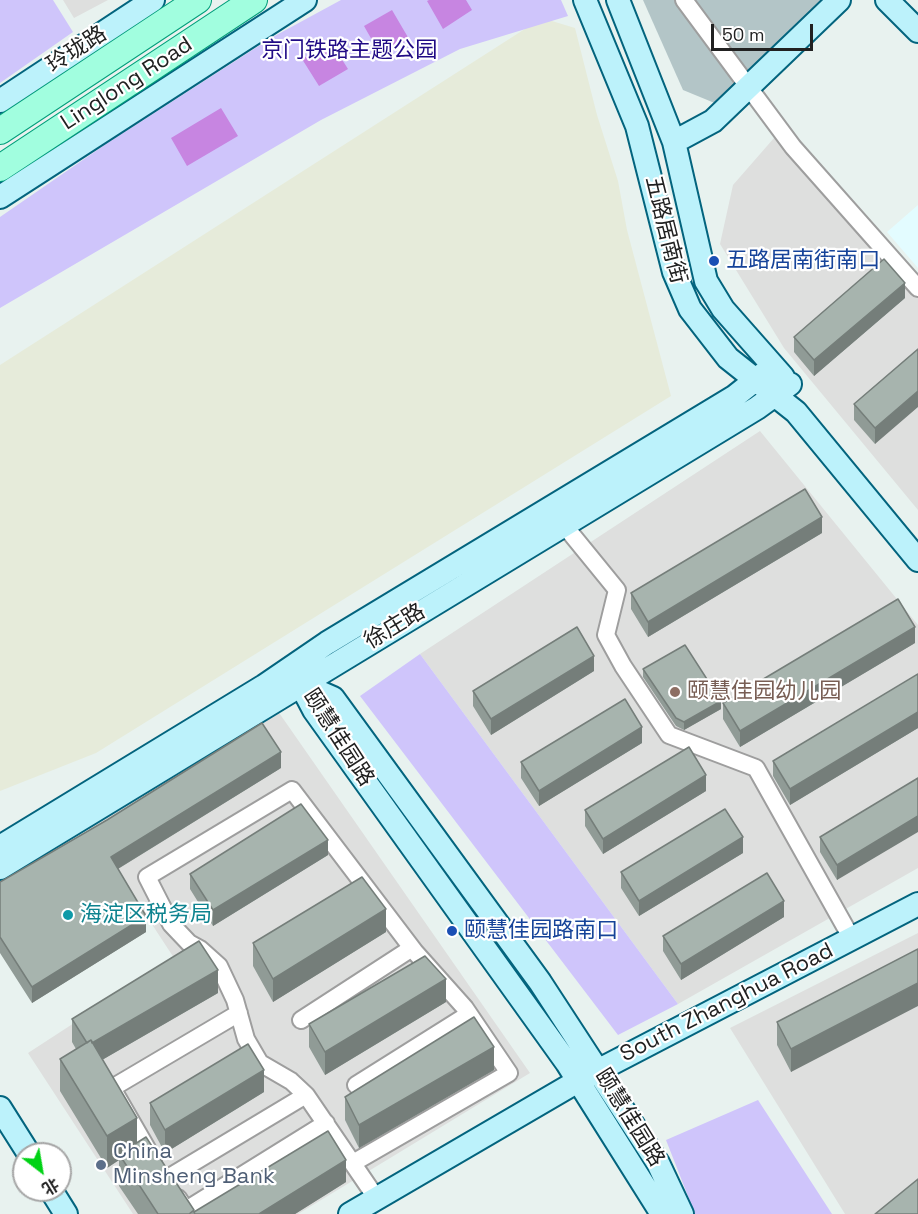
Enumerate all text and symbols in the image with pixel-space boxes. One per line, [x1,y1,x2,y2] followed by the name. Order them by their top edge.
[714,12,816,50] scale bar
[42,21,112,79] street label: 玲珑路
[722,23,764,46] text: 50 m
[56,32,198,136] street label: Linglong Road
[261,38,437,64] park label: 京门铁路主题公园
[639,173,691,287] street label: 五路居南街
[726,248,880,274] place label: 五路居南街南口
[707,254,721,268] marker: 五路居南街南口
[360,599,430,655] street label: 徐庄路
[687,679,841,705] place label: 颐慧佳园幼儿园
[297,685,379,791] street label: 颐慧佳园路
[668,685,682,699] marker: 颐慧佳园幼儿园
[80,902,212,928] place label: 海淀区税务局
[61,908,75,922] marker: 海淀区税务局
[464,918,618,944] place label: 颐慧佳园路南口
[445,924,459,938] marker: 颐慧佳园路南口
[616,938,838,1068] street label: South Zhanghua Road
[589,1064,669,1172] street label: 颐慧佳园路
[113,1139,275,1190] place label: China Minsheng Bank
[12,1142,72,1202] north arrow
[94,1158,108,1172] marker: China Minsheng Bank
[38,1173,63,1199] text: 北

